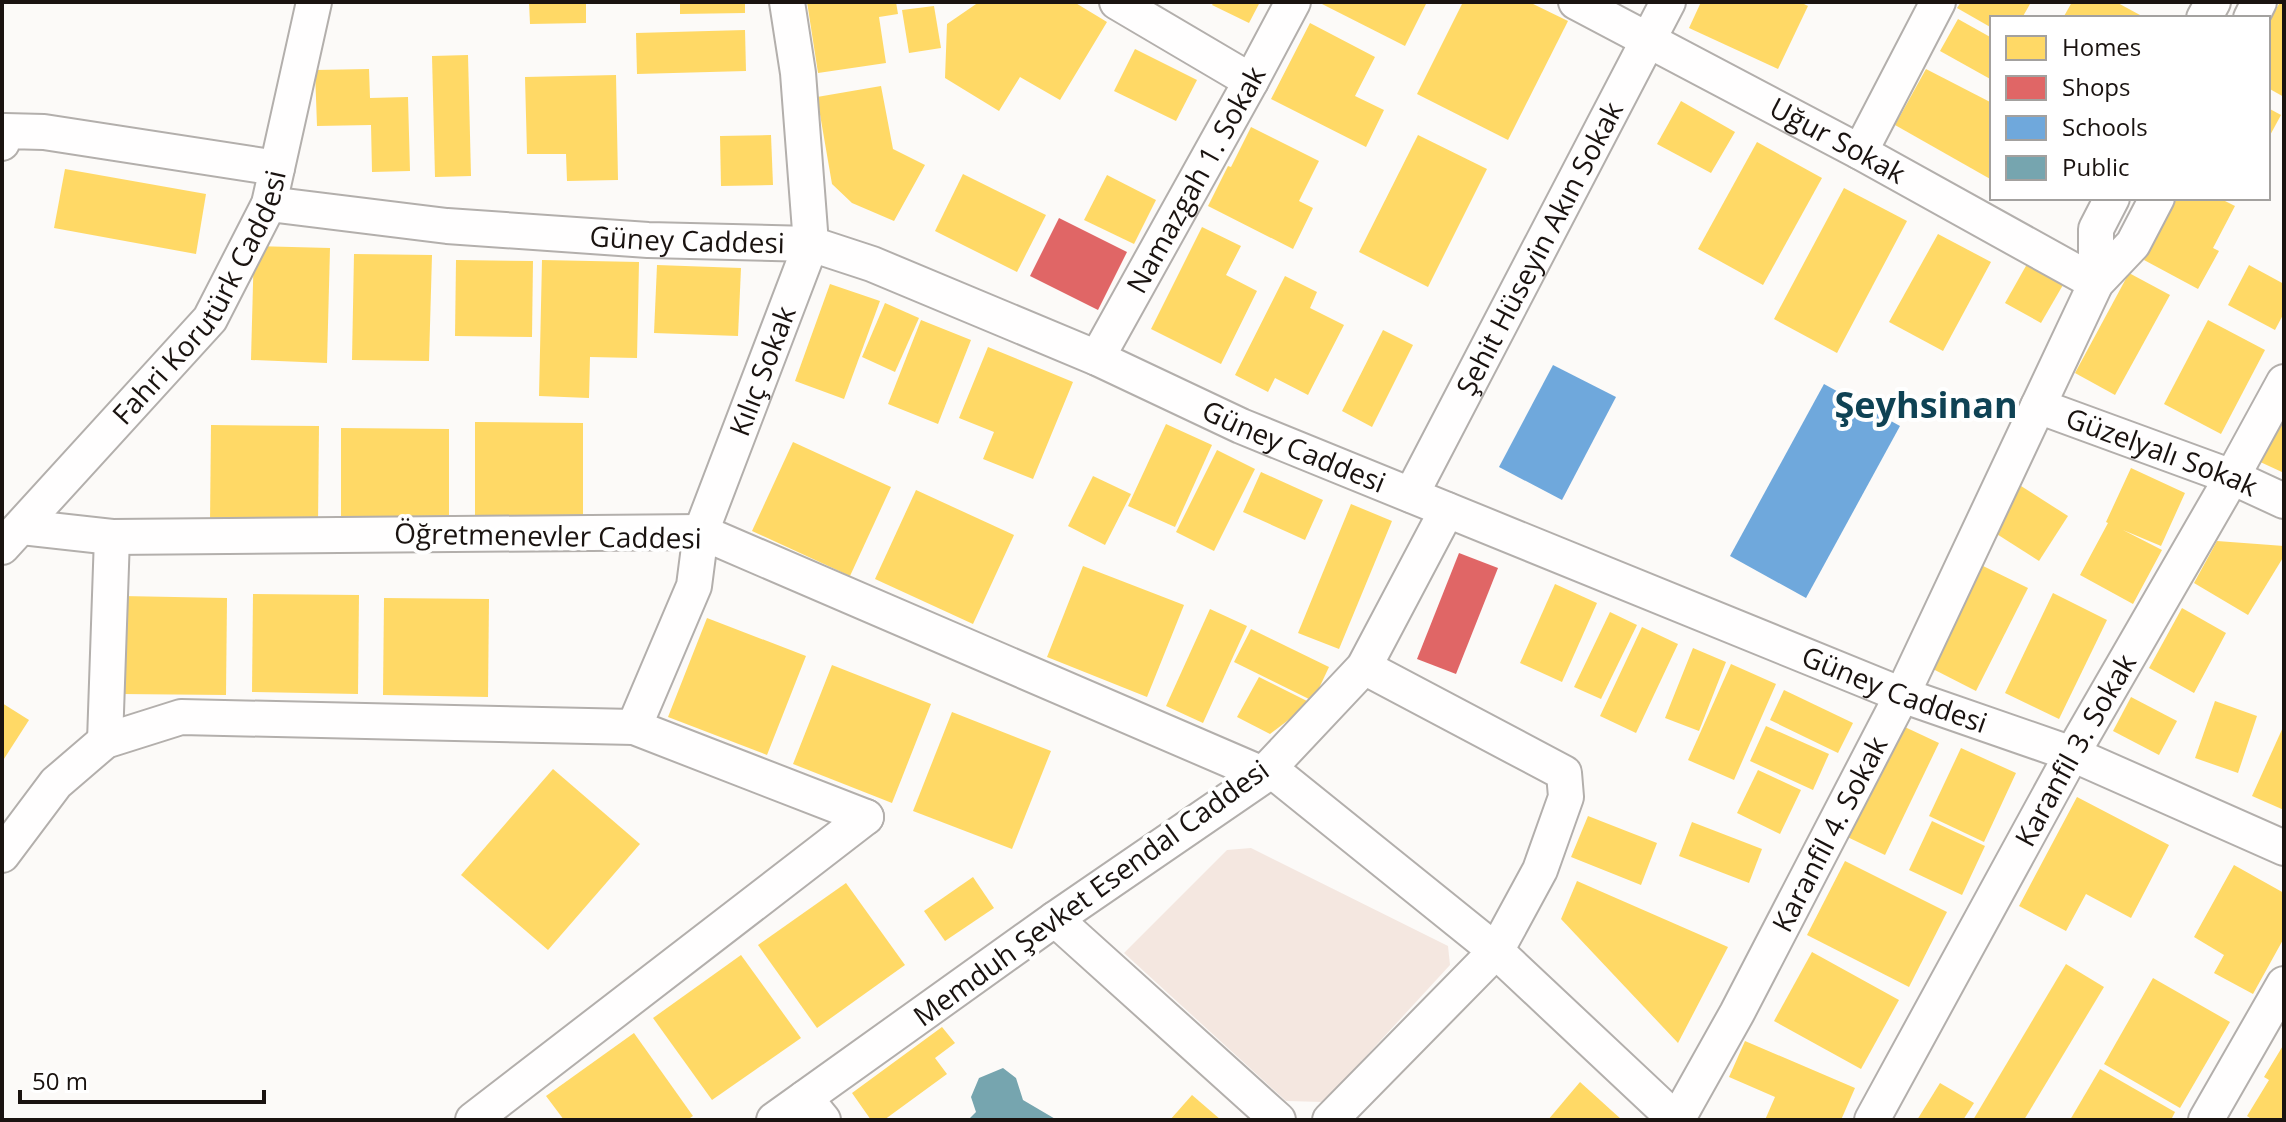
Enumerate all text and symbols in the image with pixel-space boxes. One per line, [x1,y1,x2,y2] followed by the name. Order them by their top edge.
[1990,16,2270,200] legend
[2062,30,2141,63] text: Homes
[1117,59,1274,300] street label: Namazgah 1. Sokak
[2062,70,2130,103] text: Shops
[1764,88,1913,192] street label: Uğur Sokak
[1446,94,1631,401] street label: Şehit Hüseyin Akın Sokak
[2062,110,2148,143] text: Schools
[2062,150,2129,183] text: Public
[103,166,294,432] street label: Fahri Korutürk Caddesi
[588,216,785,261] street label: Güney Caddesi
[719,300,804,441] street label: Kılıç Sokak
[1834,380,2018,429] district label: Şeyhsinan
[1196,390,1392,501] street label: Güney Caddesi
[2061,398,2264,504] street label: Güzelyalı Sokak
[394,513,702,557] street label: Öğretmenevler Caddesi
[1797,636,1993,741] street label: Güney Caddesi
[2005,646,2144,853] street label: Karanfil 3. Sokak
[1762,729,1895,938] street label: Karanfil 4. Sokak
[905,750,1276,1034] street label: Memduh Şevket Esendal Caddesi
[20,1054,264,1104] scale bar
[32,1064,88,1097] text: 50 m

